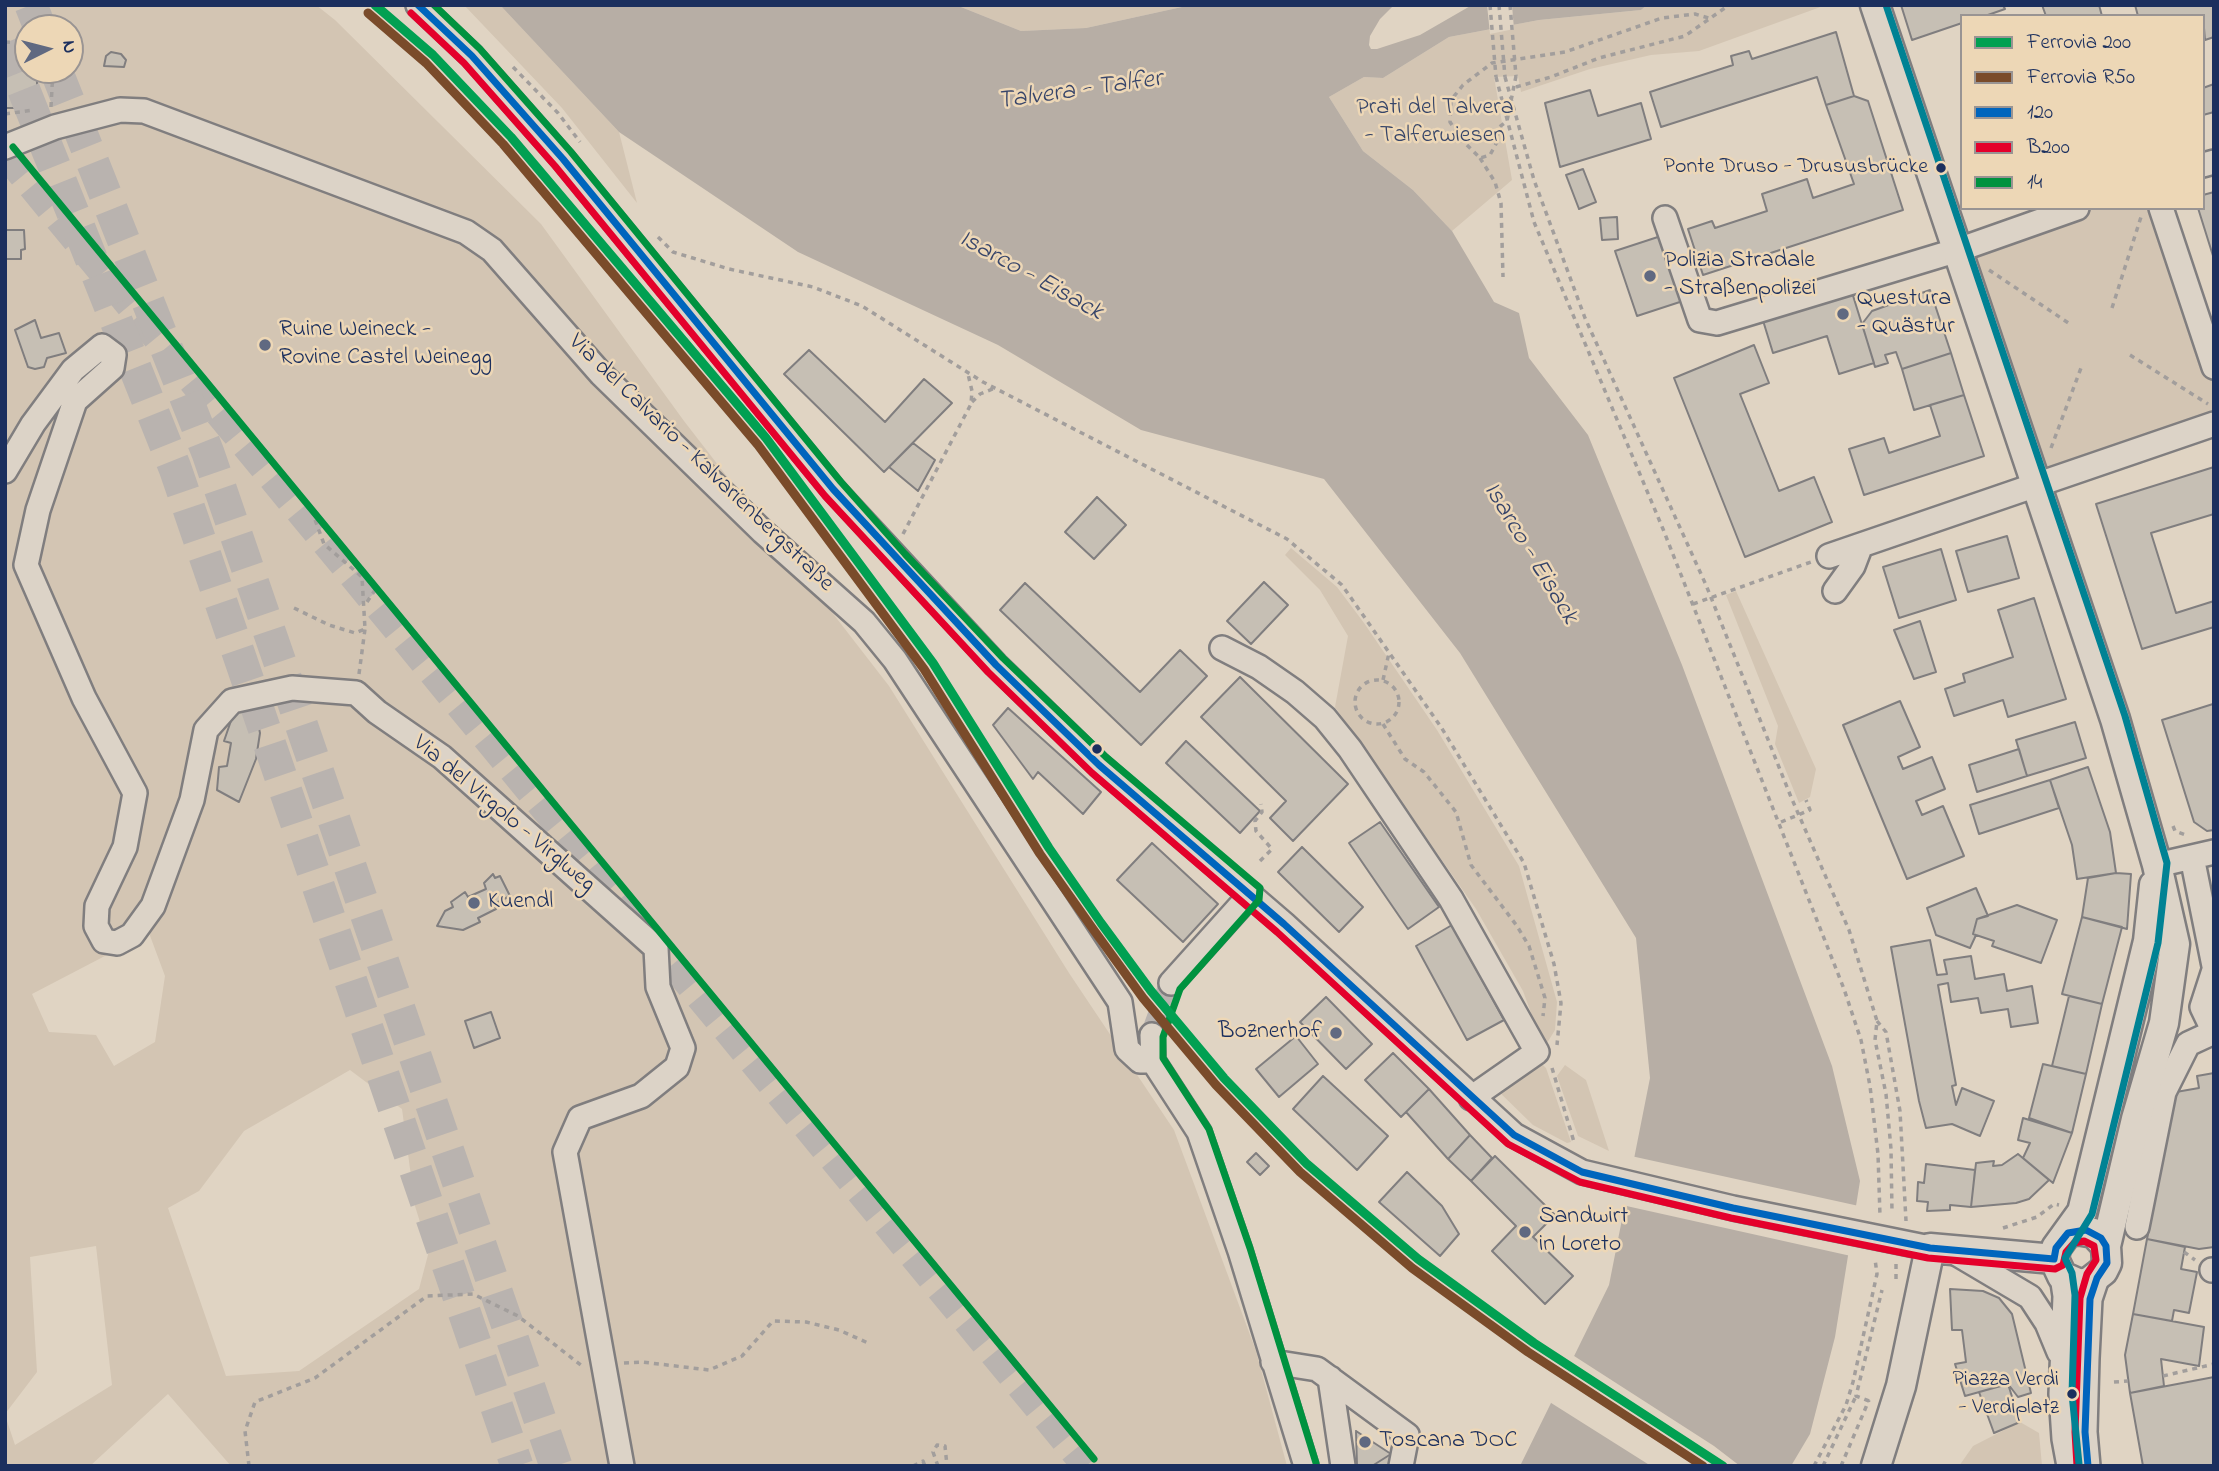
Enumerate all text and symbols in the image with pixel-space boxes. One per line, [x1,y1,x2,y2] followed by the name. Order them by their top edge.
[14,14,84,84] north arrow
[1960,14,2205,210] legend
[2027,28,2131,58] text: Ferrovia 200
[54,39,82,55] text: N
[2027,63,2135,93] text: Ferrovia R50
[996,65,1164,119] water label: Talvera - Talfer
[1356,95,1514,151] park label: Prati del Talvera - Talferwiesen
[2027,98,2053,128] text: 120
[2027,133,2070,163] text: B200
[1664,155,1928,181] place label: Ponte Druso - Drususbrücke
[1934,161,1948,175] marker: Ponte Druso - Drususbrücke
[2027,168,2042,198] text: 14
[953,225,1107,329] water label: Isarco - Eisack
[1664,248,1816,304] place label: Polizia Stradale - Straßenpolizei
[1642,268,1658,284] marker: Polizia Stradale - Straßenpolizei
[1857,286,1955,342] place label: Questura - Quästur
[1835,306,1851,322] marker: Questura - Quästur
[279,317,492,373] place label: Ruine Weineck - Rovine Castel Weinegg
[561,329,839,599] street label: Via del Calvario - Kalvarienbergstraße
[257,337,273,353] marker: Ruine Weineck - Rovine Castel Weinegg
[1474,477,1584,631] water label: Isarco - Eisack
[406,730,600,900] street label: Via del Virgolo - Virglweg
[1090,742,1104,756] unlabelled marker
[488,889,553,917] place label: Kuendl
[466,895,482,911] marker: Kuendl
[1218,1019,1322,1047] place label: Boznerhof
[1328,1025,1344,1041] marker: Boznerhof
[1539,1204,1628,1260] place label: Sandwirt in Loreto
[1517,1224,1533,1240] marker: Sandwirt in Loreto
[1953,1368,2059,1420] place label: Piazza Verdi - Verdiplatz
[2065,1387,2079,1401] marker: Piazza Verdi - Verdiplatz
[1379,1428,1517,1456] place label: Toscana DOC
[1357,1434,1373,1450] marker: Toscana DOC

